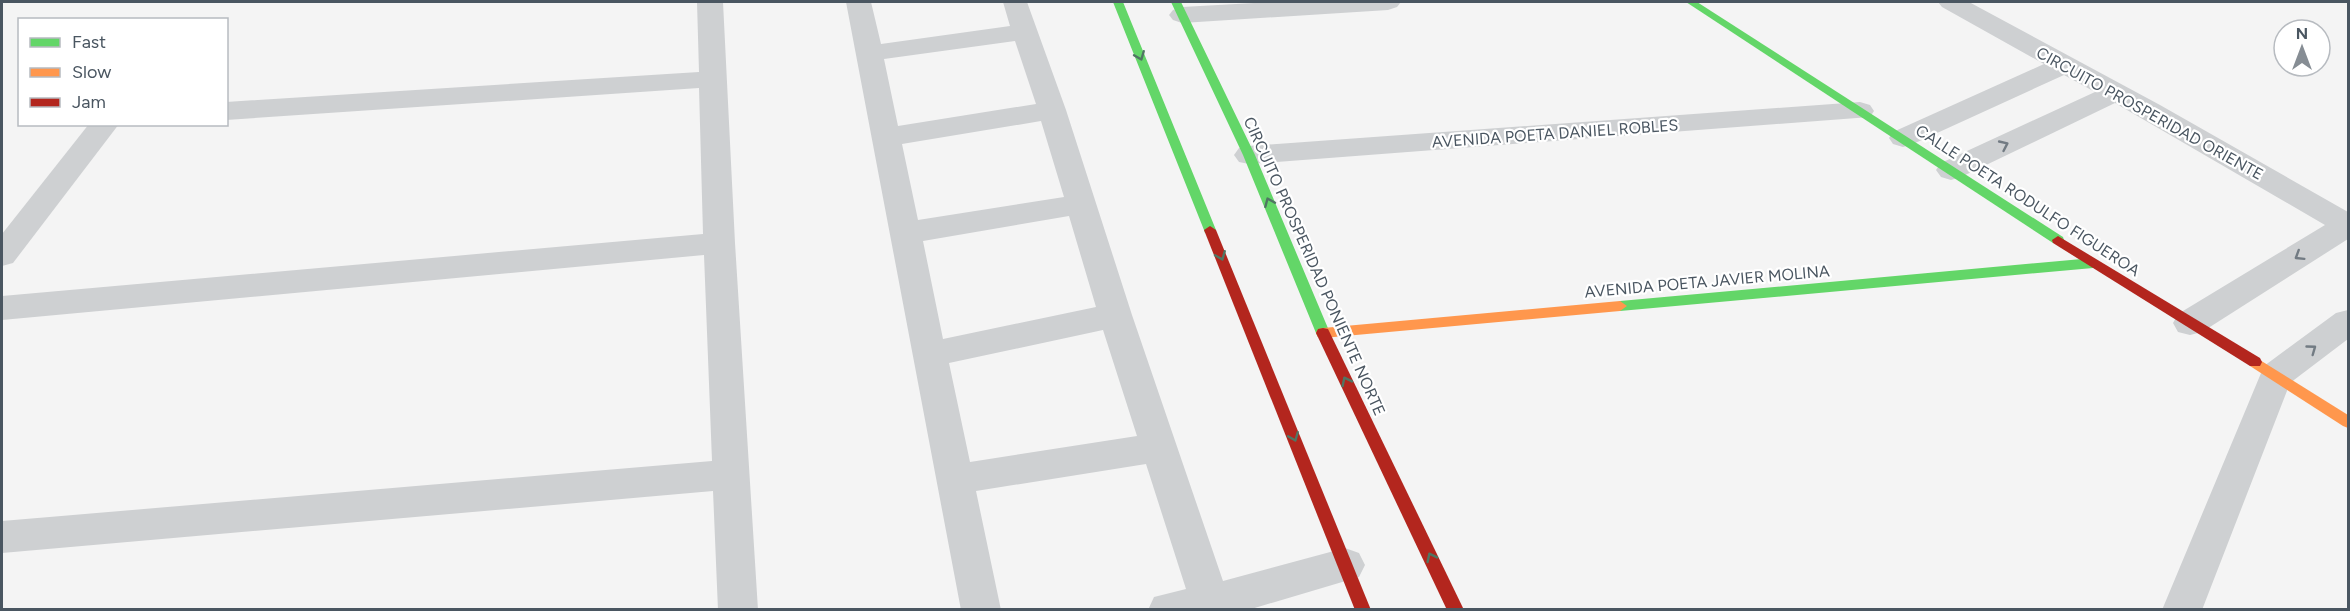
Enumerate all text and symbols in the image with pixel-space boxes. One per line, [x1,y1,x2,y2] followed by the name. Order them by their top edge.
[18,18,228,126] legend
[2272,18,2332,78] north arrow
[2296,24,2308,43] text: N
[72,31,106,53] text: Fast
[2033,43,2267,184] street label: CIRCUITO PROSPERIDAD ORIENTE
[1133,49,1145,60] one-way arrow
[72,61,111,83] text: Slow
[72,91,106,113] text: Jam
[1240,114,1389,419] street label: CIRCUITO PROSPERIDAD PONIENTE NORTE
[1431,115,1679,152] street label: AVENIDA POETA DANIEL ROBLES
[1912,121,2144,280] street label: CALLE POETA RODULFO FIGUEROA
[1998,140,2009,152] one-way arrow
[1264,197,1276,208] one-way arrow
[2295,248,2305,260] one-way arrow
[1214,250,1226,261] one-way arrow
[1584,261,1831,302] street label: AVENIDA POETA JAVIER MOLINA
[2306,345,2317,356] one-way arrow
[1342,376,1354,387] one-way arrow
[1287,431,1299,442] one-way arrow
[1426,552,1438,563] one-way arrow

